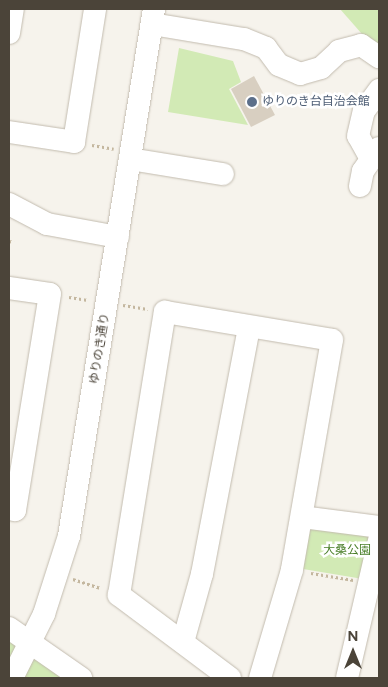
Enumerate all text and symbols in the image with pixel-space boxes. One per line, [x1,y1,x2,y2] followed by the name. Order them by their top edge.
[262,95,370,109] place label: ゆりのき台自治会館
[246,96,258,108] marker: ゆりのき台自治会館
[87,312,113,386] street label: ゆりのき通り
[323,544,371,558] park label: 大桑公園
[328,627,378,677] north arrow
[348,628,358,645] text: N

